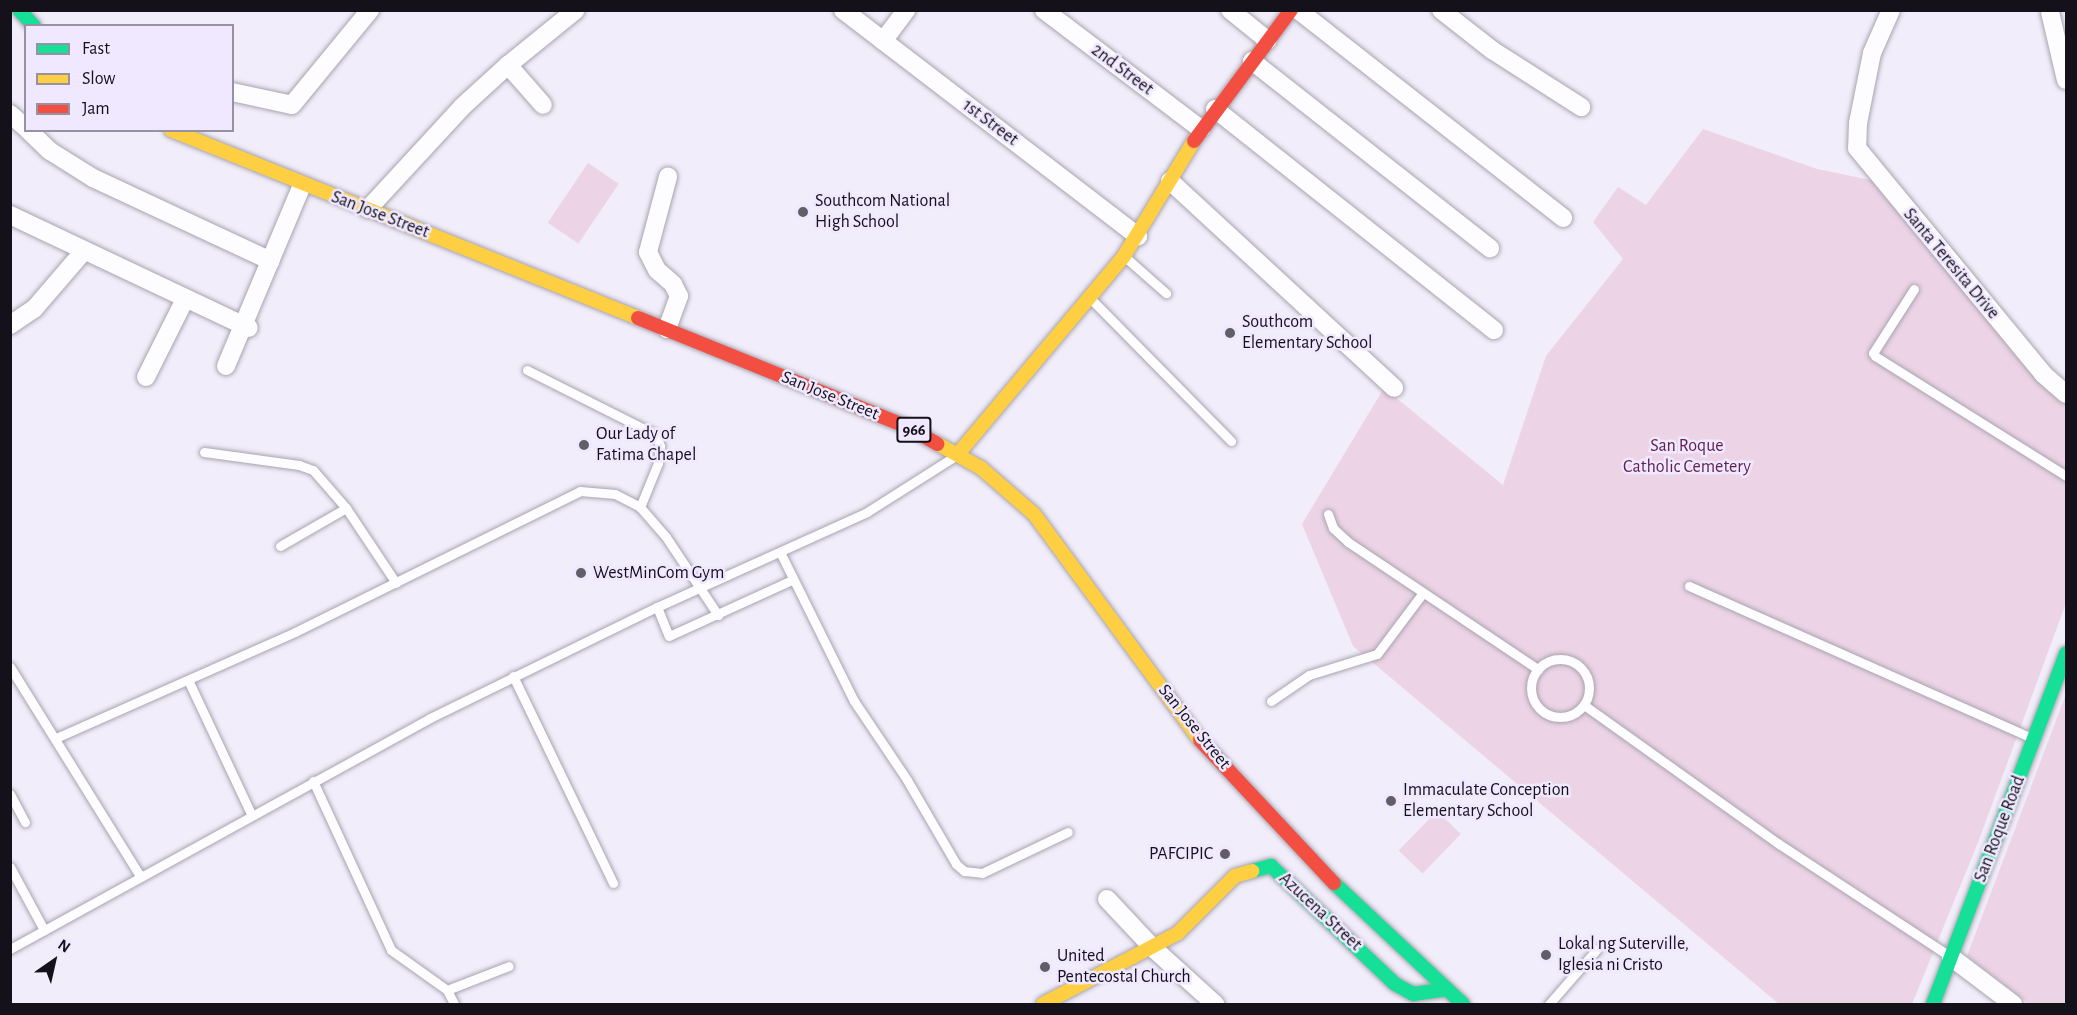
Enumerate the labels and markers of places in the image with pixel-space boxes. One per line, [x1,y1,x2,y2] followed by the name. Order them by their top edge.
[815,191,950,234] place label: Southcom National High School
[796,205,810,219] marker: Southcom National High School
[1242,312,1372,354] place label: Southcom Elementary School
[1223,326,1237,340] marker: Southcom Elementary School
[596,424,696,466] place label: Our Lady of Fatima Chapel
[577,438,591,452] marker: Our Lady of Fatima Chapel
[593,562,724,584] place label: WestMinCom Gym
[574,566,588,580] marker: WestMinCom Gym
[1403,780,1570,822] place label: Immaculate Conception Elementary School
[1384,794,1398,808] marker: Immaculate Conception Elementary School
[1149,843,1213,865] place label: PAFCIPIC
[1218,847,1232,861] marker: PAFCIPIC
[1558,934,1689,976] place label: Lokal ng Suterville, Iglesia ni Cristo
[1057,946,1191,988] place label: United Pentecostal Church
[1539,948,1553,962] marker: Lokal ng Suterville, Iglesia ni Cristo
[1038,960,1052,974] marker: United Pentecostal Church

